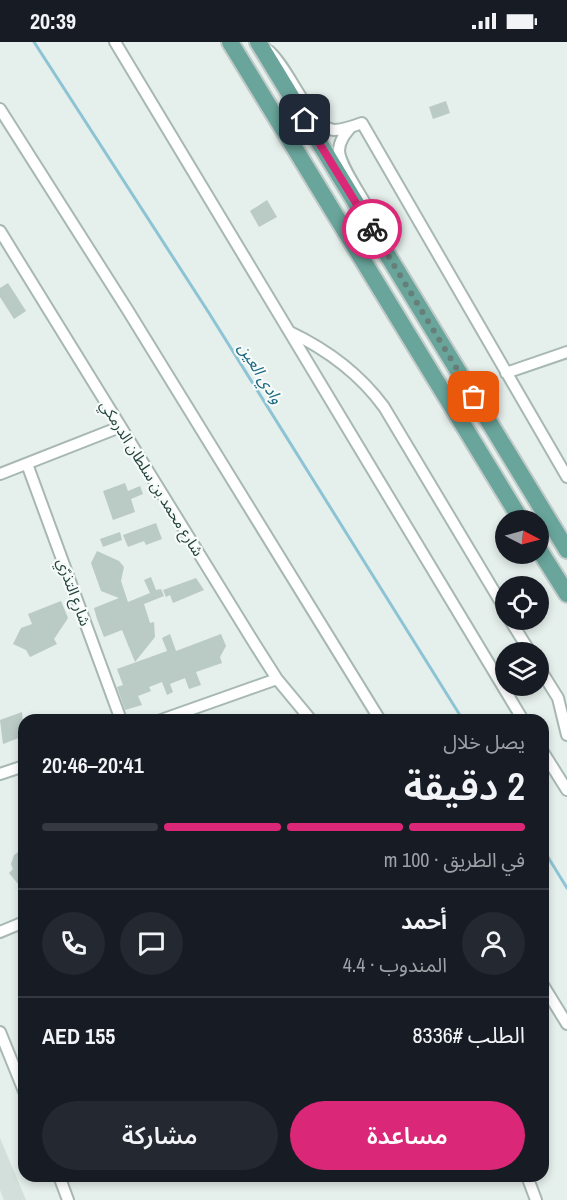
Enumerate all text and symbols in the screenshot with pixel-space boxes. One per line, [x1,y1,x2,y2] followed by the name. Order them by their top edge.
[30,6,76,36] text: 20:39
[279,94,330,145] pin
[288,103,321,136] icon: home
[342,199,402,259] courier
[356,213,389,246] icon: bike
[231,338,288,409] water label: وادي العين
[448,371,499,422] pin
[457,380,490,413] icon: bag
[94,396,209,561] street label: شارع محمد بن سلطان الدرمكي
[495,510,549,564] north arrow
[495,510,549,696] map controls
[50,555,96,630] street label: شارع التذرّي
[495,576,549,630] button: locate
[495,642,549,696] button: layers
[443,728,525,755] text: يصل خلال
[42,750,144,780] text: 20:41–20:46
[404,760,525,812] text: 2 دقيقة
[384,846,525,873] text: في الطريق · 100 m
[401,906,447,936] text: أحمد
[42,912,105,975] button: phone
[120,912,183,975] button: chat
[462,912,525,975] button: person
[343,951,447,978] text: المندوب · 4.4
[413,1020,525,1050] text: الطلب #8336
[42,1021,115,1051] text: AED 155
[42,1101,278,1170] button: مشاركة
[290,1101,525,1170] button: مساعدة

